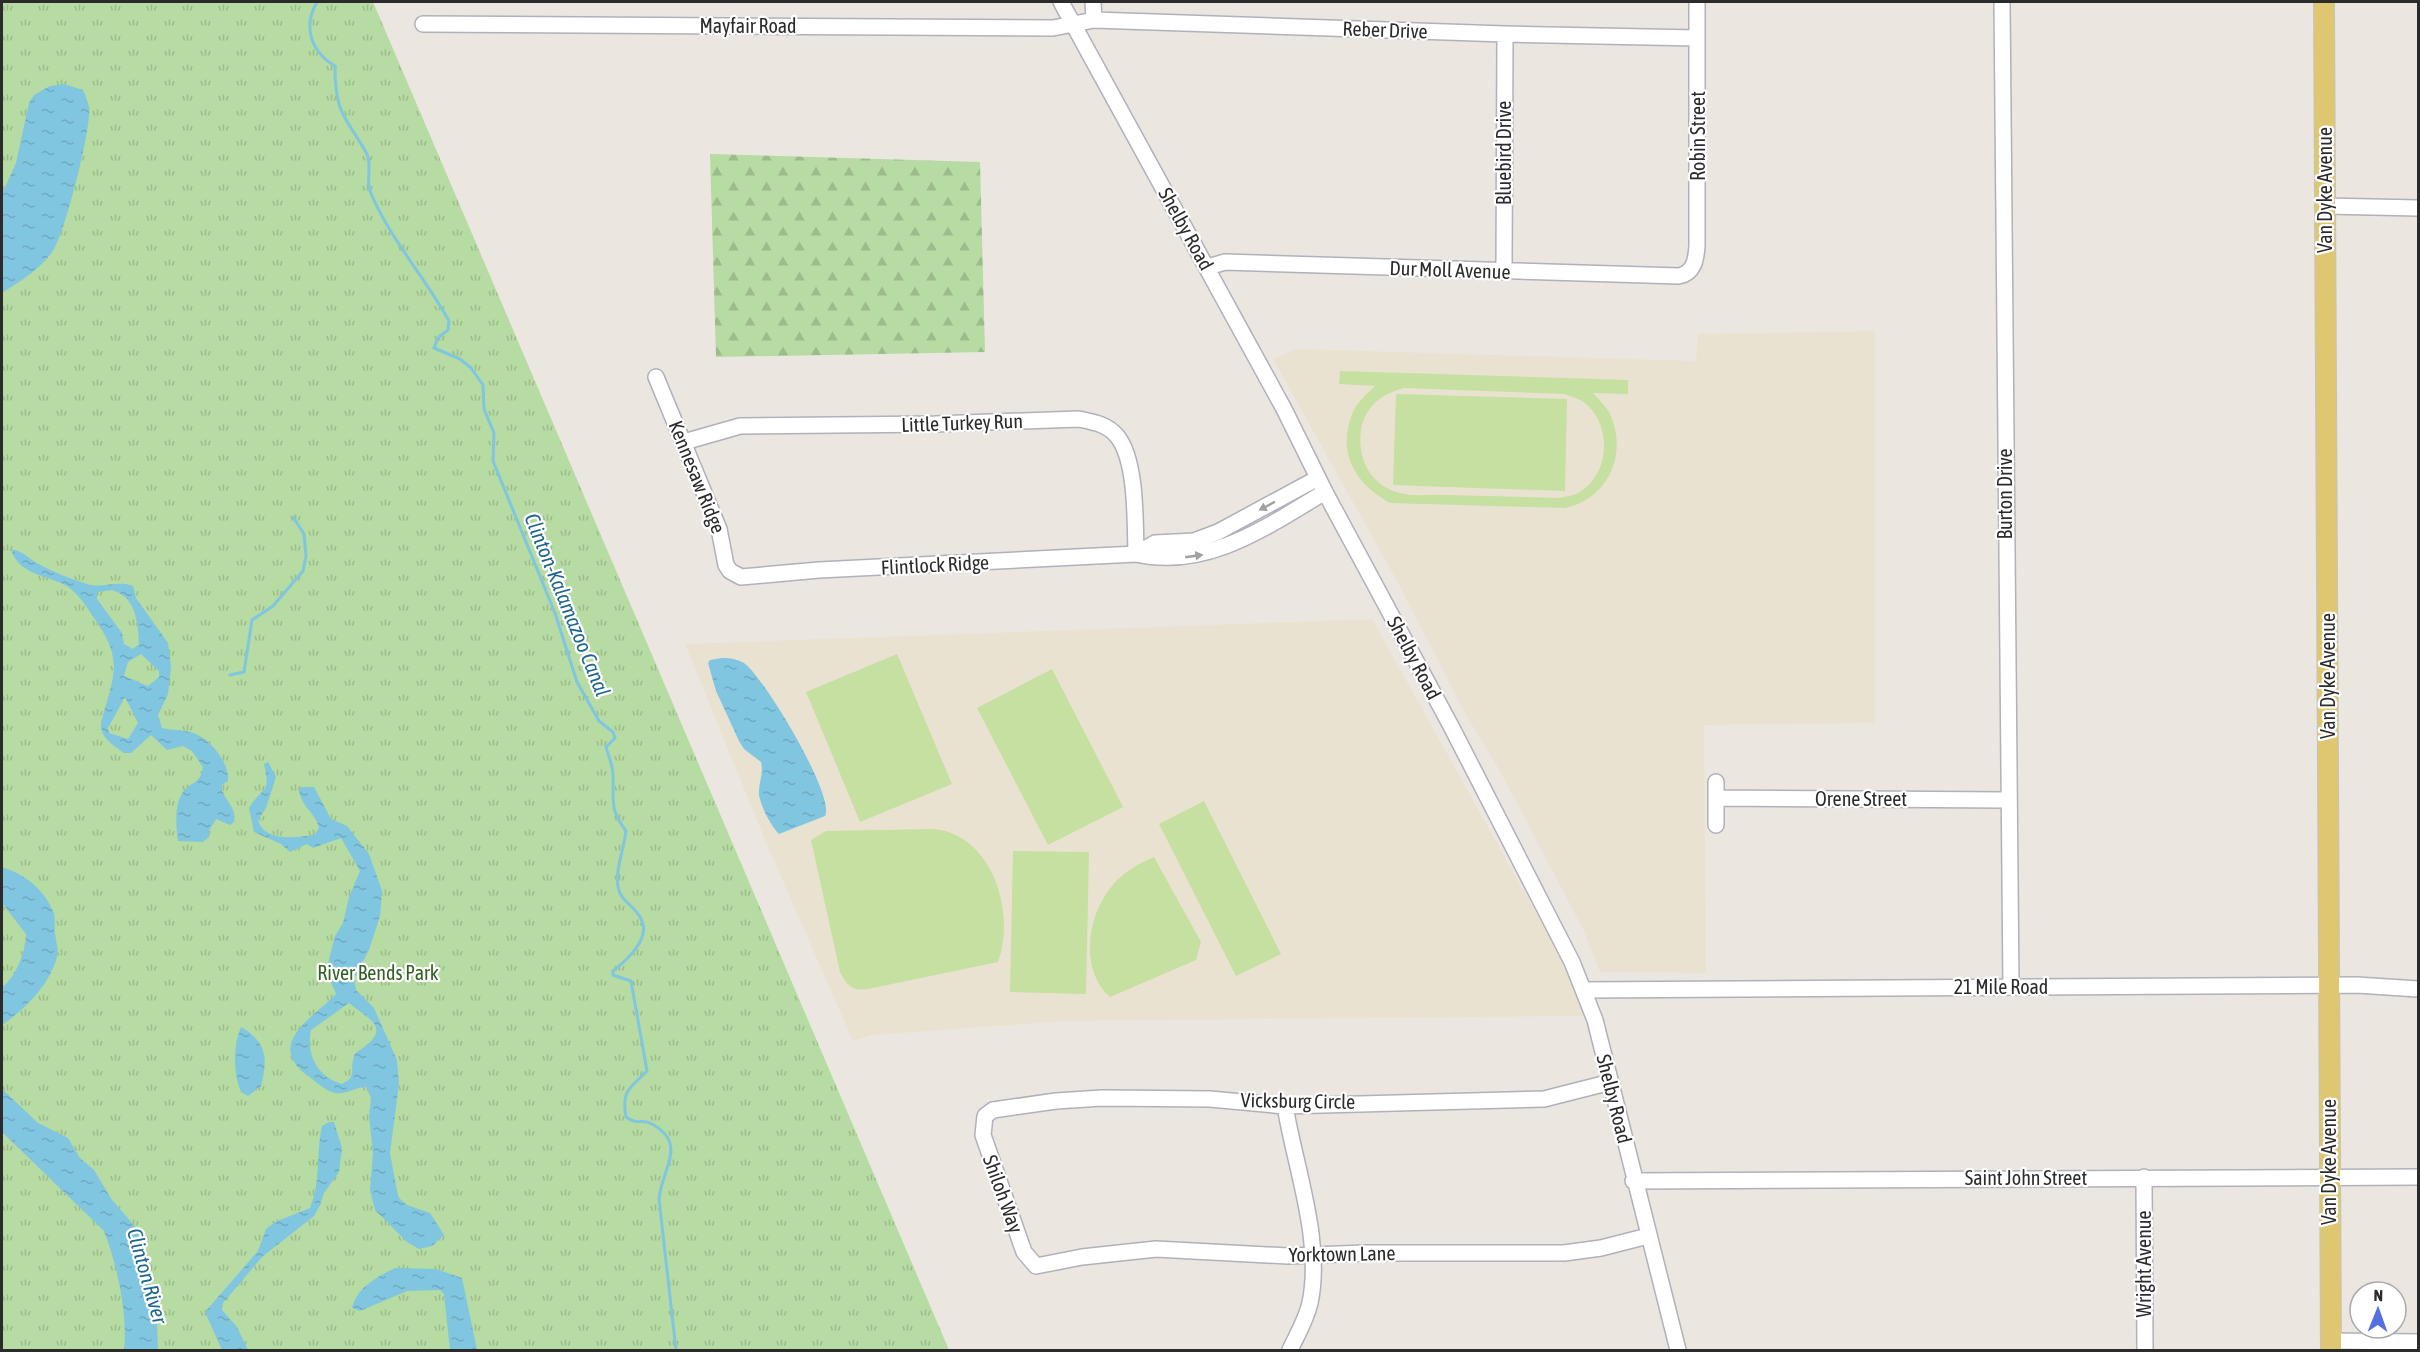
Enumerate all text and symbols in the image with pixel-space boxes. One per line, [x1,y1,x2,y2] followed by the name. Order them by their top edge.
[699,14,797,37] street label: Mayfair Road
[1342,17,1428,42] street label: Reber Drive
[1686,91,1709,181] street label: Robin Street
[1492,101,1515,205] street label: Bluebird Drive
[2313,127,2336,253] street label: Van Dyke Avenue
[1154,183,1219,274] street label: Shelby Road
[1389,256,1511,283] street label: Dur Moll Avenue
[901,409,1023,436] street label: Little Turkey Run
[664,417,730,536] street label: Kennesaw Ridge
[1993,448,2016,540] street label: Burton Drive
[1258,501,1275,511] one-way arrow
[520,510,616,700] water label: Clinton-Kalamazoo Canal
[880,550,990,579] street label: Flintlock Ridge
[1184,552,1203,561] one-way arrow
[1383,612,1446,703] street label: Shelby Road
[2316,613,2339,739] street label: Van Dyke Avenue
[1815,787,1907,810] street label: Orene Street
[317,961,439,984] park label: River Bends Park
[1954,975,2048,998] street label: 21 Mile Road
[1592,1052,1637,1146] street label: Shelby Road
[1241,1088,1355,1113] street label: Vicksburg Circle
[2317,1099,2340,1225] street label: Van Dyke Avenue
[979,1152,1028,1236] street label: Shiloh Way
[1965,1166,2087,1189] street label: Saint John Street
[2132,1210,2155,1318] street label: Wright Avenue
[123,1225,173,1327] water label: Clinton River
[1288,1241,1396,1266] street label: Yorktown Lane
[2348,1280,2408,1340] north arrow
[2373,1286,2383,1304] text: N

